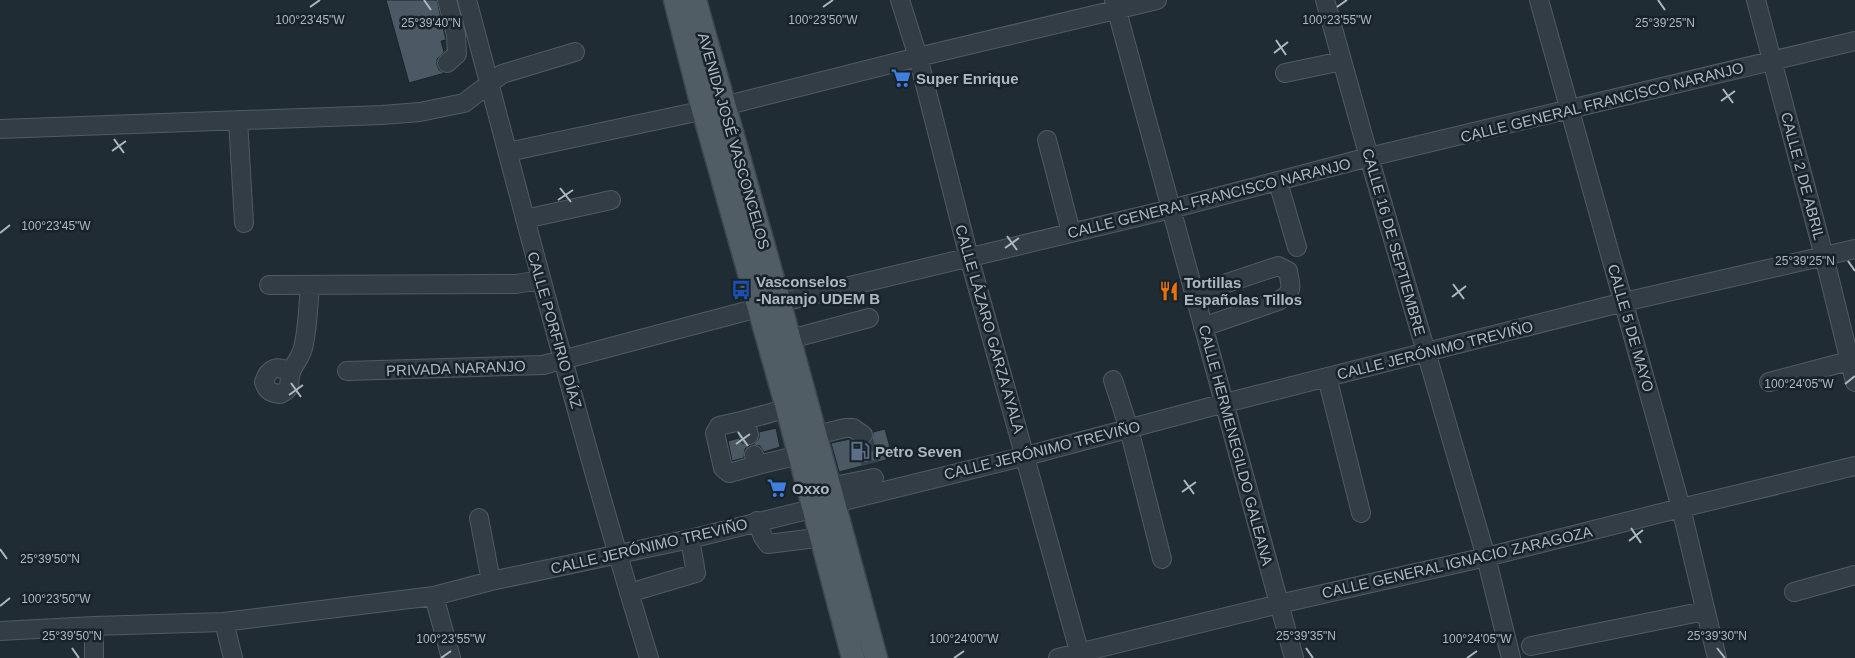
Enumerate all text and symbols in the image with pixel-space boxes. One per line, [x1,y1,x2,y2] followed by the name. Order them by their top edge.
[275,13,345,27] text: 100°23'45"W
[788,13,858,27] text: 100°23'50"W
[1302,13,1372,27] text: 100°23'55"W
[401,16,461,30] text: 25°39'40"N
[1635,16,1695,30] text: 25°39'25"N
[695,31,773,251] street label: AVENIDA JOSÉ VASCONCELOS
[1459,59,1745,145] street label: CALLE GENERAL FRANCISCO NARANJO
[890,67,912,89] supermarket icon: Super Enrique
[916,70,1019,87] place label: Super Enrique
[1778,110,1828,242] street label: CALLE 2 DE ABRIL
[1359,146,1429,338] street label: CALLE 16 DE SEPTIEMBRE
[1066,155,1352,241] street label: CALLE GENERAL FRANCISCO NARANJO
[21,219,91,233] text: 100°23'45"W
[952,223,1028,435] street label: CALLE LÁZARO GARZA AYALA
[524,250,586,410] street label: CALLE PORFIRIO DÍAZ
[1775,254,1835,268] text: 25°39'25"N
[1605,262,1657,394] street label: CALLE 5 DE MAYO
[756,273,880,307] place label: Vasconselos -Naranjo UDEM B
[1184,274,1302,308] place label: Tortillas Españolas Tillos
[730,279,752,301] bus stop icon: Vasconselos -Naranjo UDEM B
[1158,280,1180,302] restaurant icon: Tortillas Españolas Tillos
[1335,317,1535,383] street label: CALLE JERÓNIMO TREVIÑO
[1196,323,1276,567] street label: CALLE HERMENEGILDO GALEANA
[386,357,526,379] street label: PRIVADA NARANJO
[1764,377,1834,391] text: 100°24'05"W
[942,417,1142,483] street label: CALLE JERÓNIMO TREVIÑO
[849,440,871,462] fuel station icon: Petro Seven
[875,443,962,460] place label: Petro Seven
[766,477,788,499] supermarket icon: Oxxo
[792,480,830,497] place label: Oxxo
[549,515,749,577] street label: CALLE JERÓNIMO TREVIÑO
[1320,523,1594,601] street label: CALLE GENERAL IGNACIO ZARAGOZA
[20,552,80,566] text: 25°39'50"N
[21,592,91,606] text: 100°23'50"W
[42,629,102,643] text: 25°39'50"N
[1276,629,1336,643] text: 25°39'35"N
[1687,629,1747,643] text: 25°39'30"N
[416,632,486,646] text: 100°23'55"W
[929,632,999,646] text: 100°24'00"W
[1442,632,1512,646] text: 100°24'05"W

